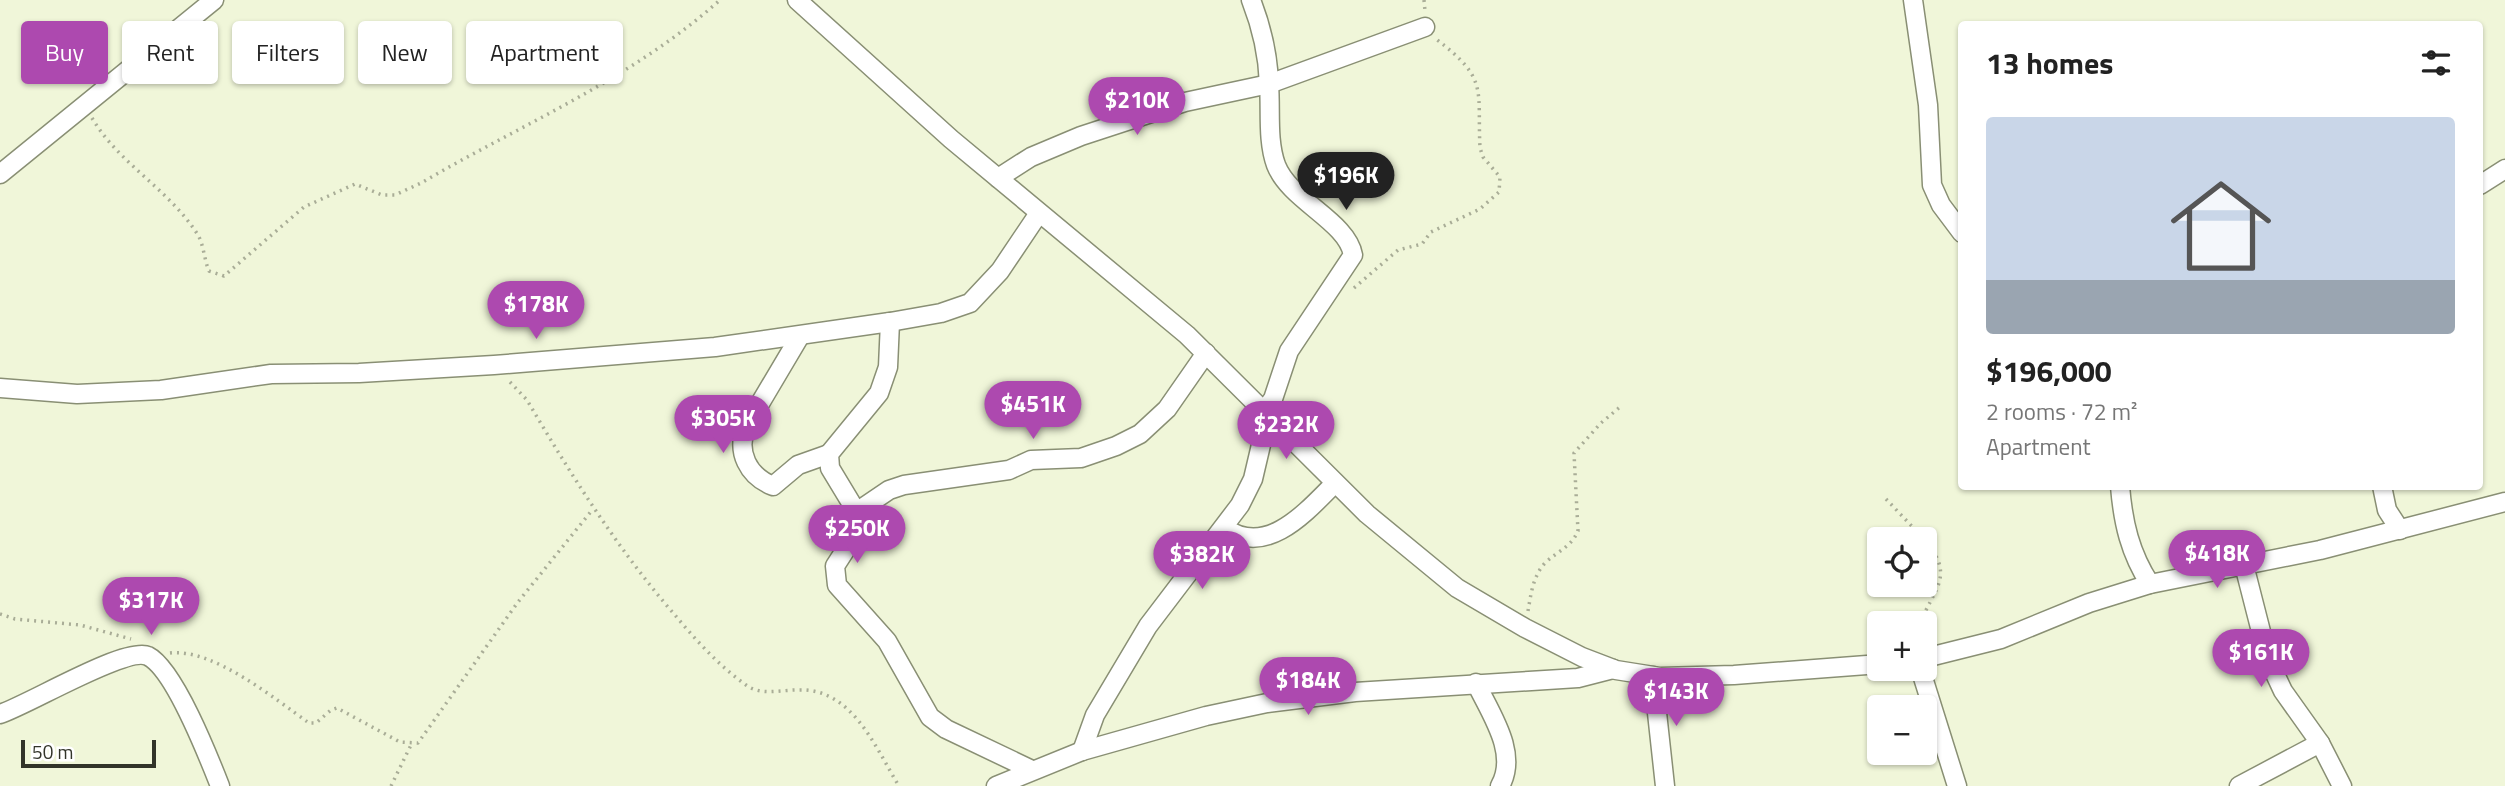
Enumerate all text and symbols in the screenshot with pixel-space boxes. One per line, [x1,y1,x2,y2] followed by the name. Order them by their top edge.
[21,21,108,84] chip: Buy
[122,21,218,84] chip: Rent
[232,21,344,84] chip: Filters
[358,21,452,84] chip: New
[466,21,623,84] chip: Apartment
[1986,40,2113,86] text: 13 homes
[2417,44,2455,82] icon: filters
[1088,78,1186,137] pin: $210K
[1104,82,1170,117] text: $210K
[1297,152,1395,212] pin: $196K
[1313,157,1379,192] text: $196K
[2158,163,2284,289] icon: home
[487,282,585,341] pin: $178K
[503,286,569,321] text: $178K
[1986,348,2112,394] text: $196,000
[984,382,1082,441] pin: $451K
[1000,386,1066,421] text: $451K
[1986,394,2137,429] text: 2 rooms · 72 m²
[674,396,772,455] pin: $305K
[690,400,756,435] text: $305K
[1237,402,1335,461] pin: $232K
[1253,406,1319,441] text: $232K
[1986,429,2091,464] text: Apartment
[808,505,906,565] pin: $250K
[824,510,890,545] text: $250K
[1867,527,1937,765] map controls
[1867,527,1937,597] button: locate
[2168,530,2266,590] pin: $418K
[1153,532,1251,591] pin: $382K
[2184,535,2250,570] text: $418K
[1169,536,1235,571] text: $382K
[102,578,200,637] pin: $317K
[118,582,184,617] text: $317K
[1867,611,1937,681] button: +
[2212,630,2310,689] pin: $161K
[2228,634,2294,669] text: $161K
[1259,658,1357,717] pin: $184K
[1275,662,1341,697] text: $184K
[1627,668,1725,728] pin: $143K
[1643,673,1709,708] text: $143K
[1867,695,1937,765] button: −
[21,737,156,769] scale bar
[32,737,73,766] text: 50 m

